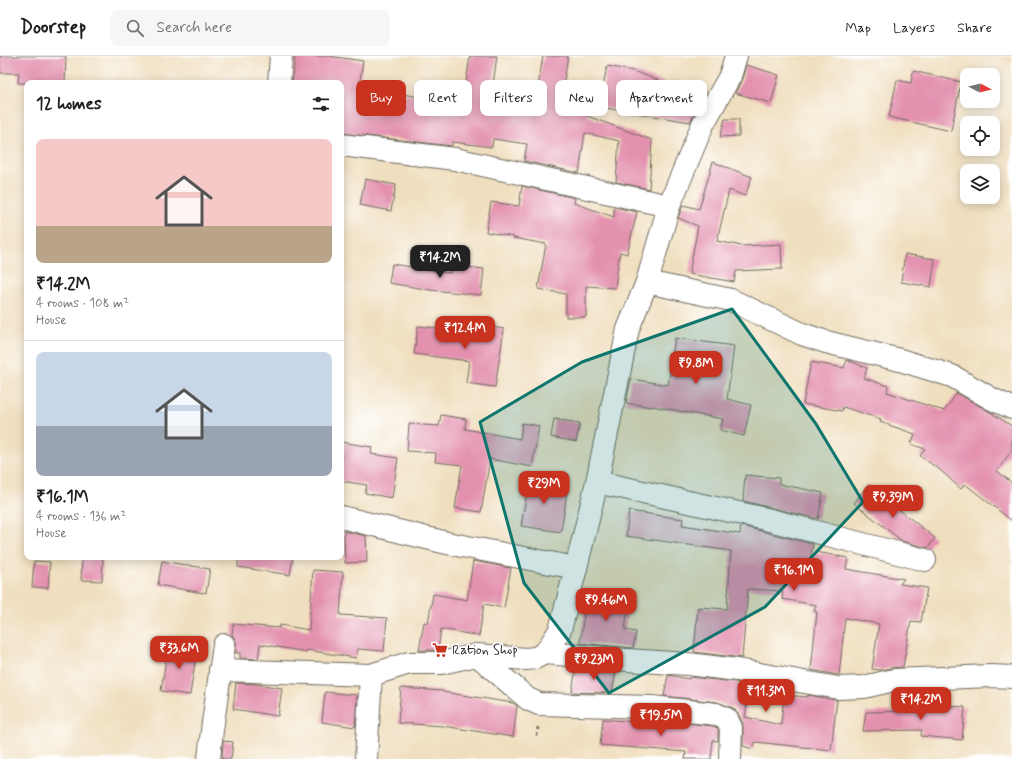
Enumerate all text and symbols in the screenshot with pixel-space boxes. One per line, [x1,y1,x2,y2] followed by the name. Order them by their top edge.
[110,10,390,46] search box
[20,15,86,40] text: Doorstep
[124,17,146,39] icon: search
[156,18,232,38] text: Search here
[845,19,871,37] text: Map
[893,19,935,37] text: Layers
[957,19,992,37] text: Share
[960,68,1000,108] north arrow
[960,68,1000,204] map controls
[356,80,406,116] chip: Buy
[414,80,472,116] chip: Rent
[480,80,547,116] chip: Filters
[555,80,608,116] chip: New
[616,80,707,116] chip: Apartment
[36,93,102,115] text: 12 homes
[310,93,332,115] icon: filters
[960,116,1000,156] button: locate
[960,164,1000,204] button: layers
[148,165,220,237] icon: home
[407,245,473,279] pin: ₹14.2M
[419,249,461,266] text: ₹14.2M
[36,273,90,295] text: ₹14.2M
[36,295,129,312] text: 4 rooms · 108 m²
[36,312,67,329] text: House
[432,316,498,350] pin: ₹12.4M
[444,320,486,337] text: ₹12.4M
[668,351,724,385] pin: ₹9.8M
[678,355,714,372] text: ₹9.8M
[148,378,220,450] icon: home
[520,471,568,505] pin: ₹29M
[528,475,560,492] text: ₹29M
[860,485,926,519] pin: ₹9.39M
[36,486,89,508] text: ₹16.1M
[872,489,914,506] text: ₹9.39M
[36,508,126,525] text: 4 rooms · 136 m²
[36,525,67,542] text: House
[761,558,827,592] pin: ₹16.1M
[774,562,814,579] text: ₹16.1M
[573,588,639,622] pin: ₹9.46M
[585,592,627,609] text: ₹9.46M
[146,636,212,670] pin: ₹33.6M
[159,640,199,657] text: ₹33.6M
[431,641,449,659] supermarket icon: Ration Shop
[452,641,518,659] place label: Ration Shop
[561,647,627,681] pin: ₹9.23M
[574,651,614,668] text: ₹9.23M
[733,679,799,713] pin: ₹11.3M
[747,683,785,700] text: ₹11.3M
[888,687,954,721] pin: ₹14.2M
[900,691,942,708] text: ₹14.2M
[628,703,694,737] pin: ₹19.5M
[640,707,682,724] text: ₹19.5M

